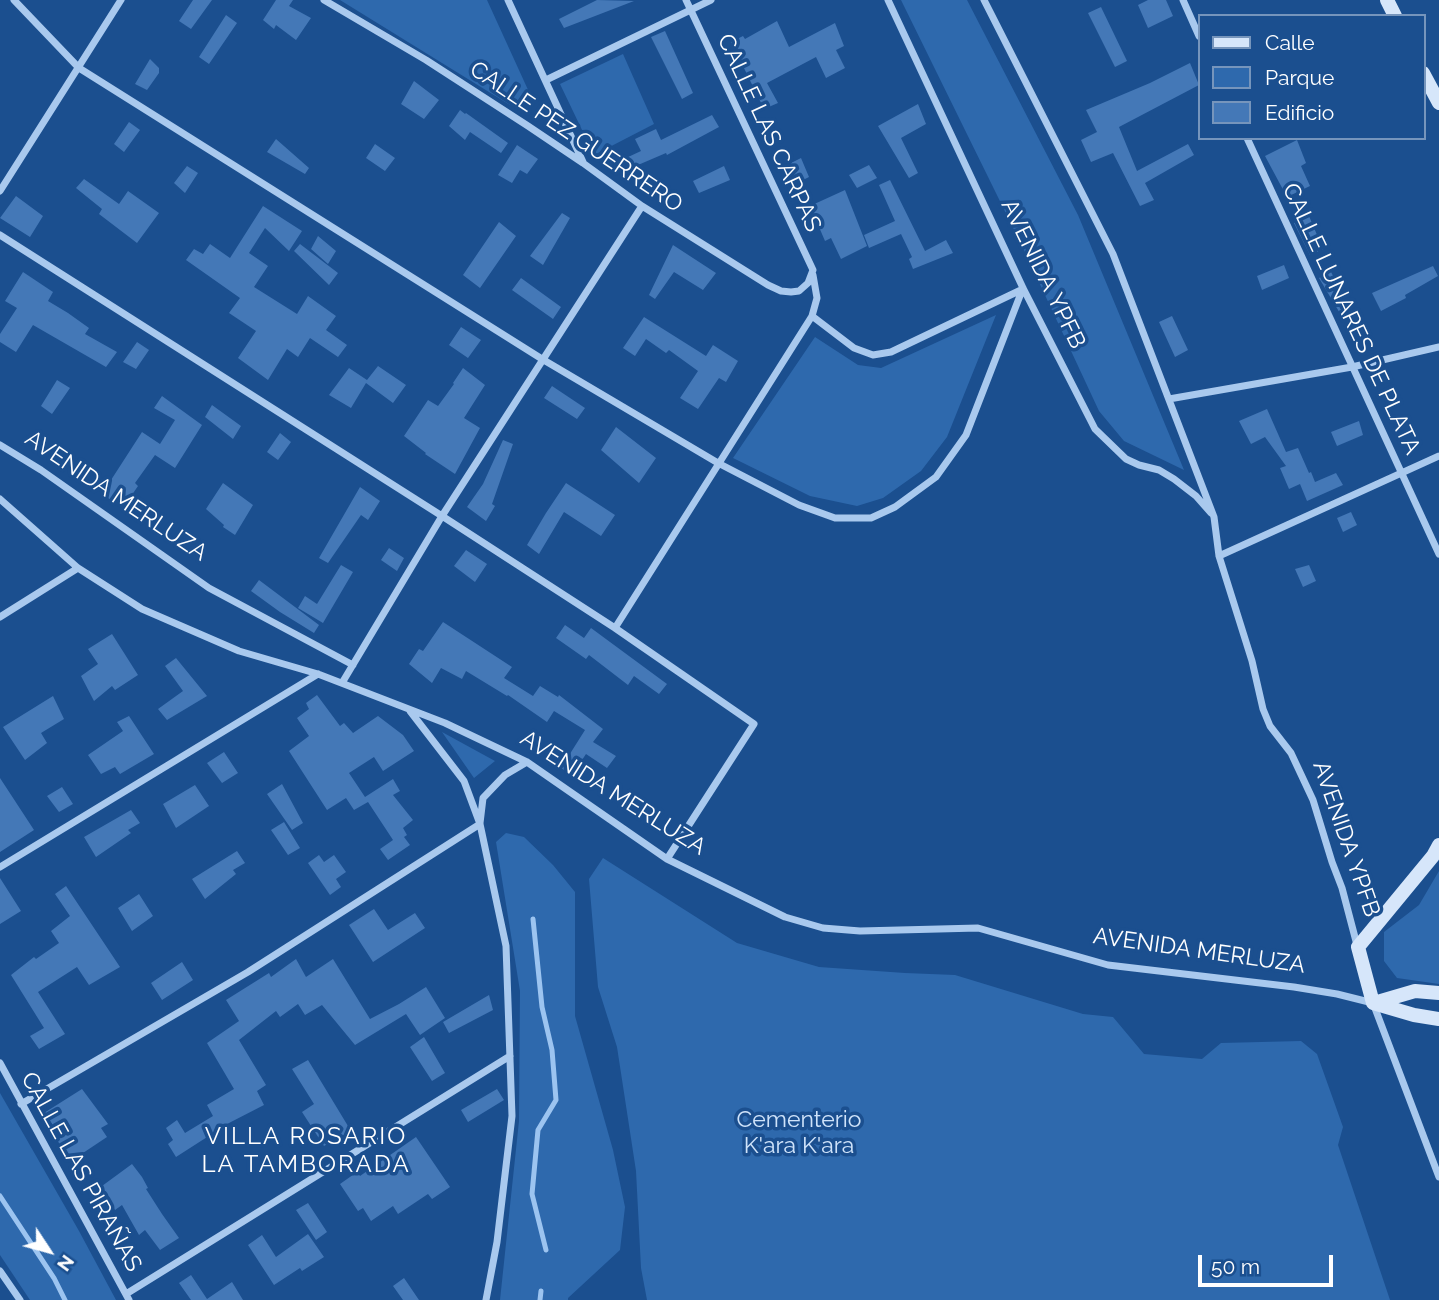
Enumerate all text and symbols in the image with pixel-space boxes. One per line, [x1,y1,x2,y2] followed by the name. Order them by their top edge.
[1198,14,1425,140] legend
[711,30,827,236] street label: CALLE LAS CARPAS
[1265,30,1315,55] text: Calle
[464,55,688,219] street label: CALLE PEZ GUERRERO
[1265,65,1334,90] text: Parque
[1265,100,1334,125] text: Edificio
[1276,179,1426,459] street label: CALLE LUNARES DE PLATA
[995,195,1091,353] street label: AVENIDA YPFB
[20,425,212,567] street label: AVENIDA MERLUZA
[515,725,711,861] street label: AVENIDA MERLUZA
[1306,758,1386,920] street label: AVENIDA YPFB
[1091,922,1307,980] street label: AVENIDA MERLUZA
[15,1067,147,1277] street label: CALLE LAS PIRAÑAS
[737,1106,861,1160] park label: Cementerio K'ara K'ara
[203,1123,409,1179] district label: VILLA ROSARIO LA TAMBORADA
[14,1216,84,1286] north arrow
[1201,1240,1336,1284] scale bar
[53,1251,79,1276] text: N
[1211,1254,1260,1279] text: 50 m

